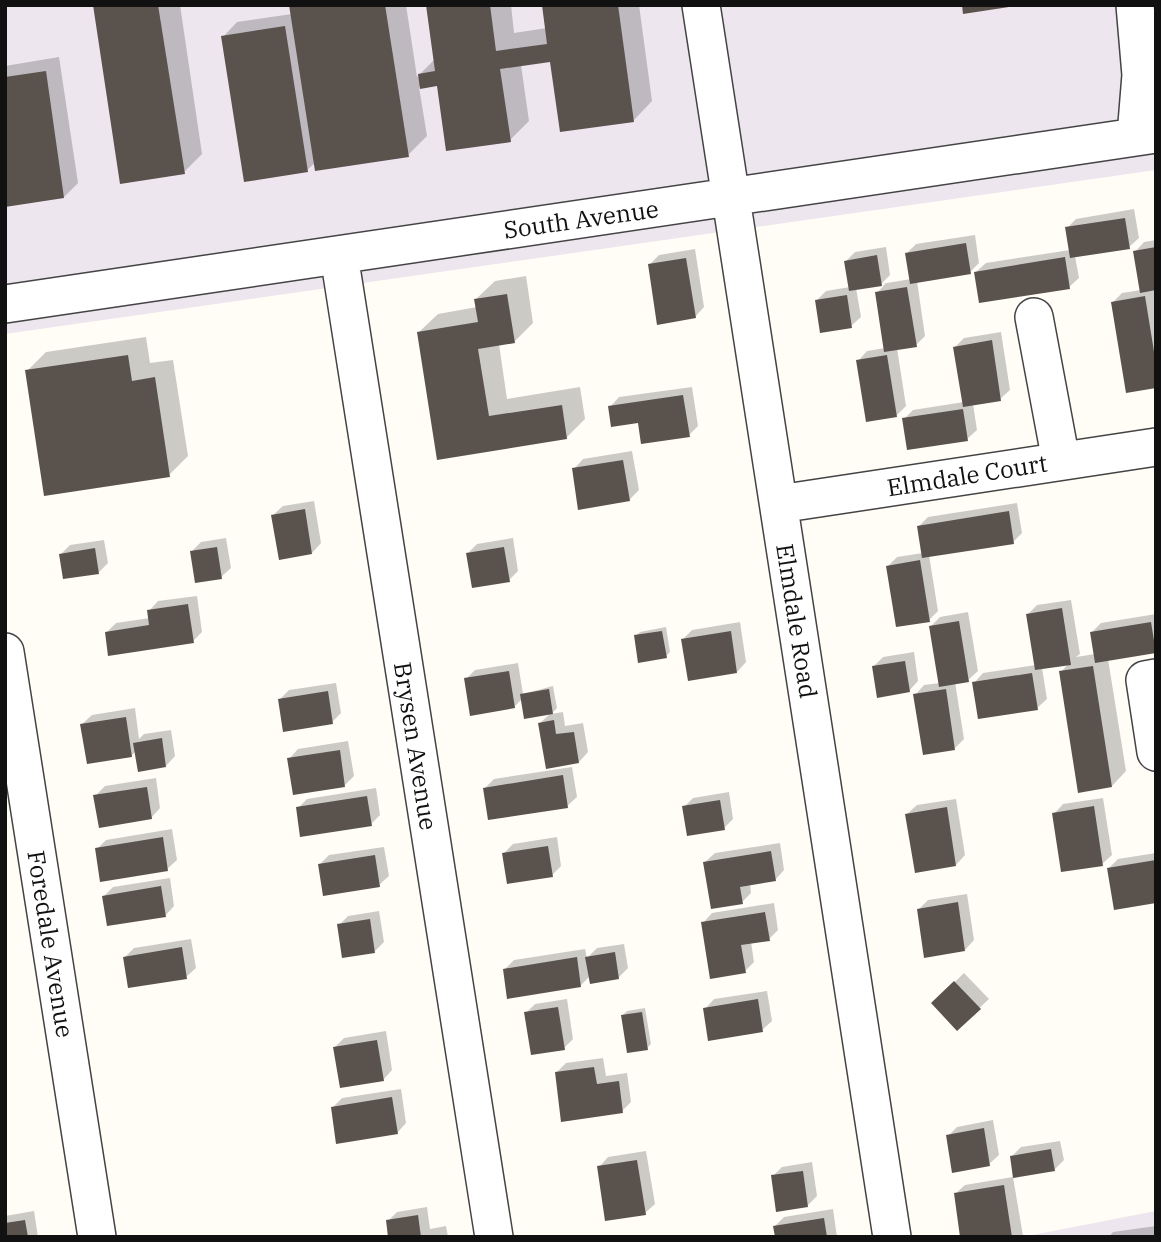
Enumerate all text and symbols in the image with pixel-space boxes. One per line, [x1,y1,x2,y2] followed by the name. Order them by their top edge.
[502,192,660,246] street label: South Avenue
[885,447,1049,503] street label: Elmdale Court
[769,541,825,701] street label: Elmdale Road
[387,660,445,832] street label: Brysen Avenue
[20,848,82,1040] street label: Foredale Avenue

